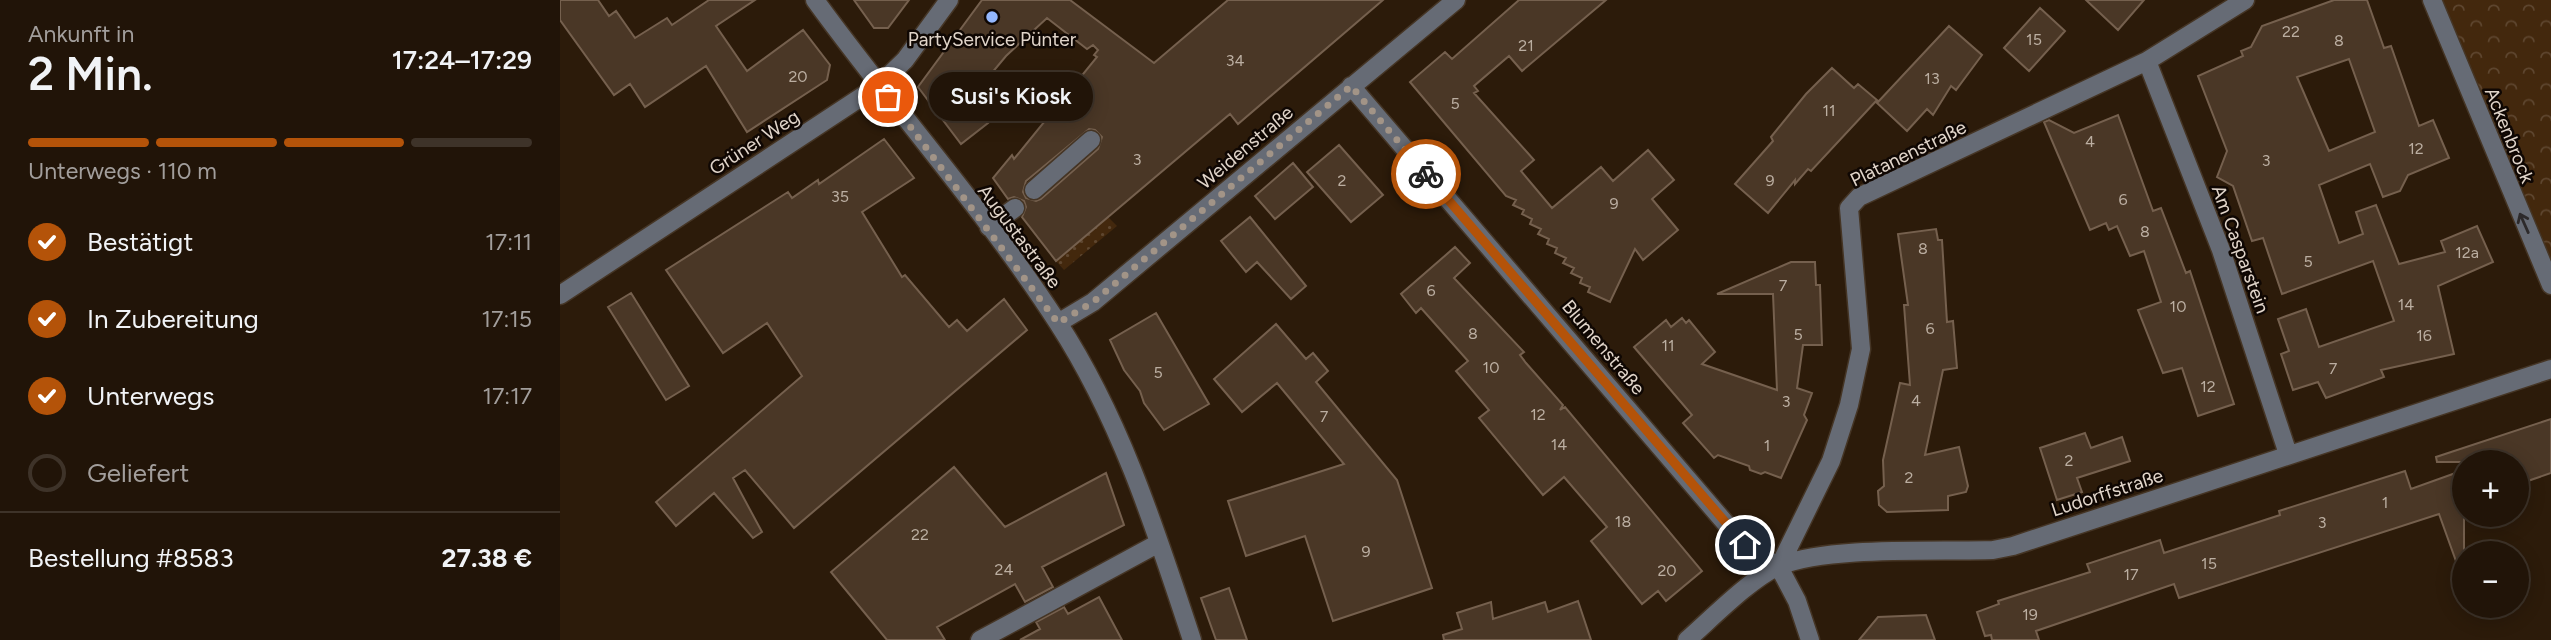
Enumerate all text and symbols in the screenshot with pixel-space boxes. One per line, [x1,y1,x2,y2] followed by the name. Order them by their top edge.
[984,9,1000,25] marker: PartyService Pünter
[28,20,134,48] text: Ankunft in
[2282,22,2300,41] house number: 22
[908,28,1077,51] place label: PartyService Pünter
[2026,30,2042,49] house number: 15
[2334,31,2344,50] house number: 8
[1518,36,1534,55] house number: 21
[392,44,532,76] text: 17:24–17:29
[28,46,153,102] text: 2 Min.
[1226,51,1244,70] house number: 34
[788,67,808,86] house number: 20
[858,67,918,127] pin
[1924,69,1940,88] house number: 13
[930,72,1094,122] callout: Susi's Kiosk
[869,78,907,116] icon: bag
[950,82,1072,110] text: Susi's Kiosk
[2480,84,2539,187] street label: Ackenbrock
[1450,94,1460,113] house number: 5
[1193,101,1298,194] street label: Weidenstraße
[1822,101,1836,120] house number: 11
[705,105,804,180] street label: Grüner Weg
[1846,115,1970,192] street label: Platanenstraße
[2085,132,2095,151] house number: 4
[1391,139,1461,209] courier
[2408,139,2424,158] house number: 12
[1133,150,1141,169] house number: 3
[2262,151,2270,170] house number: 3
[1407,155,1445,193] icon: bike
[28,157,217,185] text: Unterwegs · 110 m
[1338,171,1346,190] house number: 2
[1765,171,1775,190] house number: 9
[973,180,1066,293] street label: Augustastraße
[2207,182,2274,316] street label: Am Casparstein
[831,187,849,206] house number: 35
[2118,190,2128,209] house number: 6
[1609,194,1619,213] house number: 9
[2517,212,2530,234] one-way arrow
[2140,222,2150,241] house number: 8
[28,223,66,261] icon: check
[87,226,193,258] text: Bestätigt
[485,228,532,256] text: 17:11
[1918,239,1928,258] house number: 8
[2455,243,2479,262] house number: 12a
[2303,252,2313,271] house number: 5
[1779,276,1788,295] house number: 7
[1426,281,1436,300] house number: 6
[1557,295,1650,399] street label: Blumenstraße
[2398,295,2414,314] house number: 14
[2170,297,2186,316] house number: 10
[28,300,66,338] icon: check
[87,303,259,335] text: In Zubereitung
[482,305,532,333] text: 17:15
[1925,319,1935,338] house number: 6
[1468,324,1478,343] house number: 8
[1793,325,1803,344] house number: 5
[2416,326,2432,345] house number: 16
[1661,336,1675,355] house number: 11
[1483,358,1499,377] house number: 10
[2329,359,2338,378] house number: 7
[1153,363,1163,382] house number: 5
[28,377,66,415] icon: check
[2200,377,2216,396] house number: 12
[87,380,214,412] text: Unterwegs
[482,382,532,410] text: 17:17
[1911,391,1921,410] house number: 4
[1782,392,1790,411] house number: 3
[1530,405,1546,424] house number: 12
[1320,407,1329,426] house number: 7
[1551,435,1567,454] house number: 14
[1764,436,1770,455] house number: 1
[2452,450,2529,618] map controls
[2452,450,2529,527] button: +
[2065,451,2073,470] house number: 2
[87,457,189,489] text: Geliefert
[2048,464,2166,521] street label: Ludorffstraße
[1905,468,1913,487] house number: 2
[2382,493,2388,512] house number: 1
[1615,512,1631,531] house number: 18
[2318,513,2326,532] house number: 3
[1715,515,1775,575] pin
[911,525,929,544] house number: 22
[1726,526,1764,564] icon: home
[2452,541,2529,618] button: −
[28,542,234,574] text: Bestellung #8583
[441,542,532,574] text: 27.38 €
[1361,542,1371,561] house number: 9
[2201,554,2217,573] house number: 15
[995,560,1013,579] house number: 24
[1657,561,1677,580] house number: 20
[2123,565,2139,584] house number: 17
[2022,605,2038,624] house number: 19

